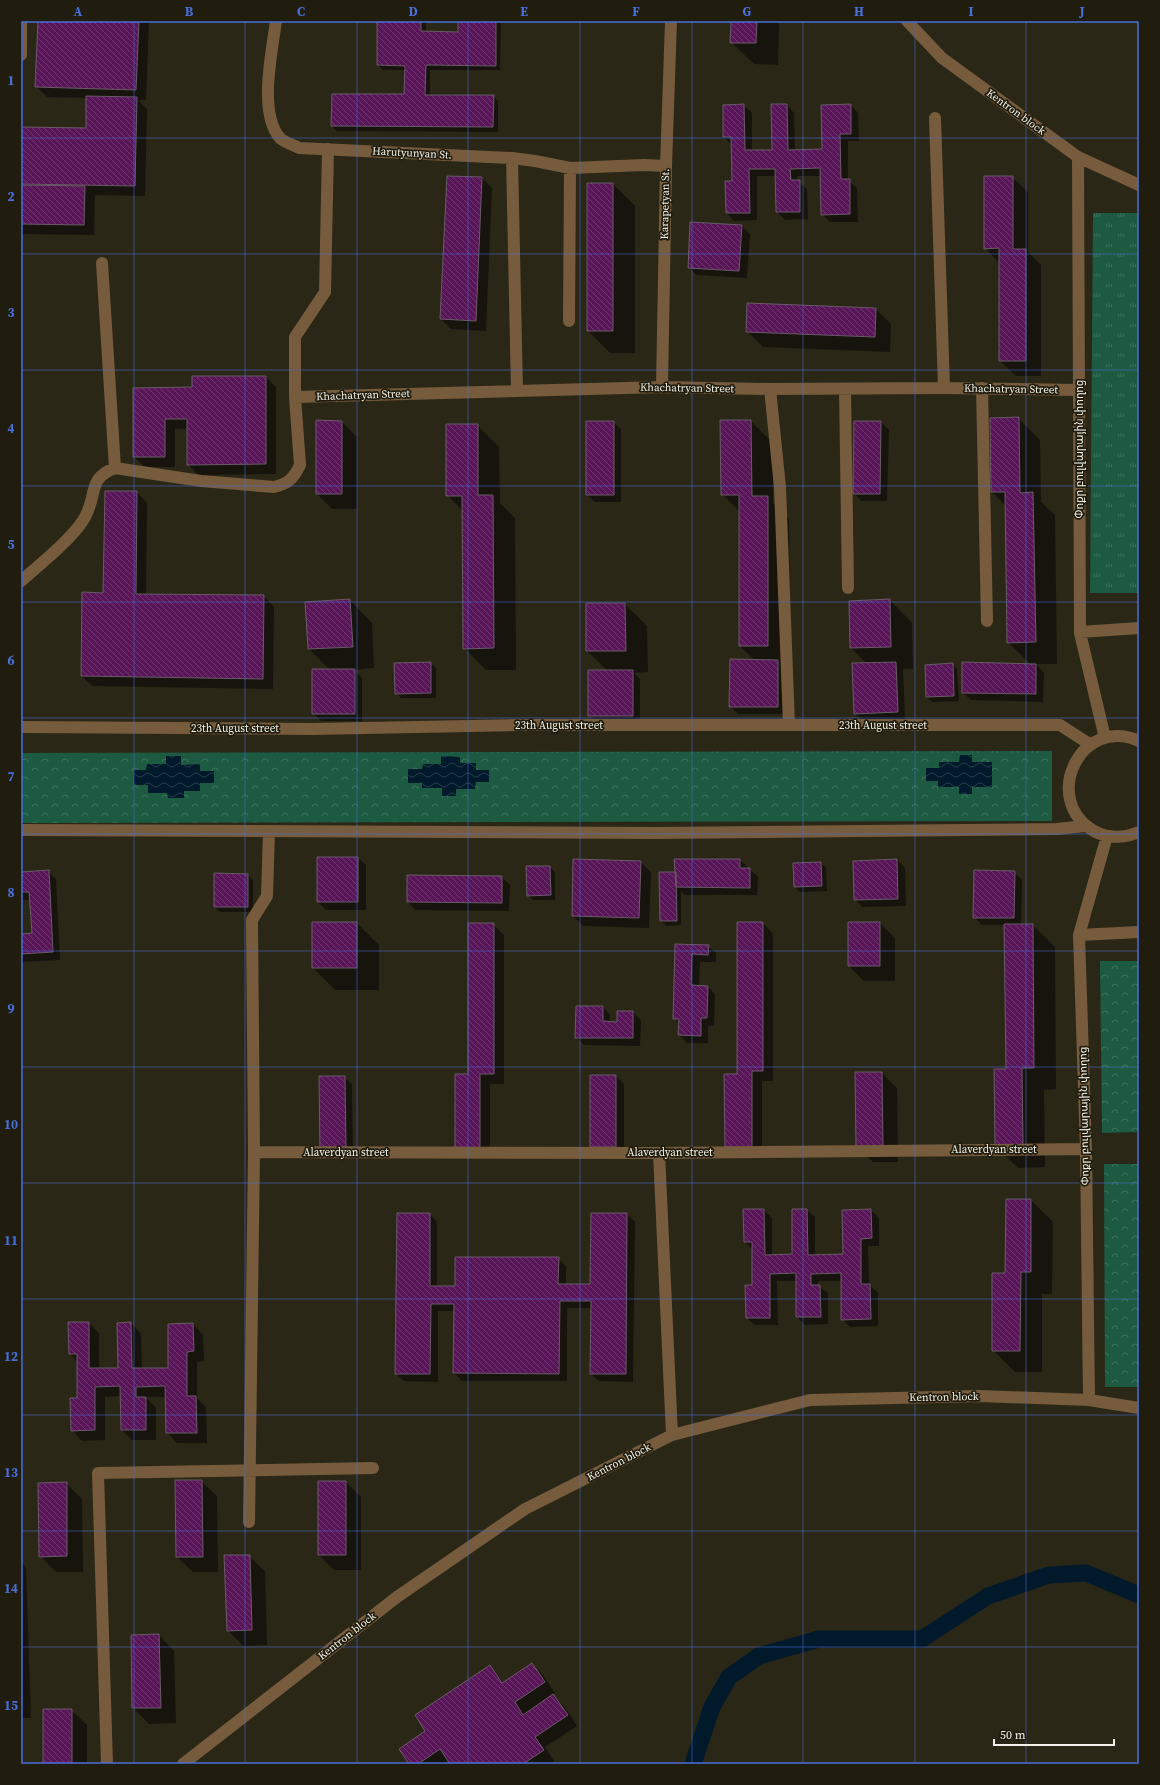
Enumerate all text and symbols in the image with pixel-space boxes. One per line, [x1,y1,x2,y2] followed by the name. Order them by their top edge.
[74,3,83,20] text: A
[185,3,194,20] text: B
[297,3,305,20] text: C
[408,3,418,20] text: D
[520,3,528,20] text: E
[632,3,640,20] text: F
[743,3,752,20] text: G
[854,3,864,20] text: H
[968,3,974,20] text: I
[1078,3,1085,20] text: J
[7,72,15,89] text: 1
[983,85,1049,139] street label: Kentron block
[372,143,452,163] street label: Harutyunyan St.
[657,168,673,240] street label: Karapetyan St.
[7,188,15,205] text: 2
[7,304,15,321] text: 3
[640,380,735,396] street label: Khachatryan Street
[1072,380,1087,518] street label: Փոքր բուլվարային փողոց
[964,381,1059,397] street label: Khachatryan Street
[316,386,411,404] street label: Khachatryan Street
[7,420,15,437] text: 4
[7,536,15,553] text: 5
[7,652,15,669] text: 6
[515,718,603,733] street label: 23th August street
[839,718,927,733] street label: 23th August street
[191,721,279,736] street label: 23th August street
[7,768,15,785] text: 7
[7,884,15,901] text: 8
[7,1000,15,1017] text: 9
[1075,1046,1093,1186] street label: Փոքր բուլվարային փողոց
[4,1116,18,1133] text: 10
[951,1142,1037,1157] street label: Alaverdyan street
[303,1145,389,1160] street label: Alaverdyan street
[627,1145,713,1160] street label: Alaverdyan street
[4,1232,18,1249] text: 11
[4,1348,18,1365] text: 12
[909,1389,980,1405] street label: Kentron block
[585,1439,654,1484] street label: Kentron block
[4,1464,18,1481] text: 13
[4,1580,18,1597] text: 14
[315,1608,380,1663] street label: Kentron block
[4,1697,18,1714] text: 15
[994,1721,1114,1747] scale bar
[1000,1727,1026,1743] text: 50 m

